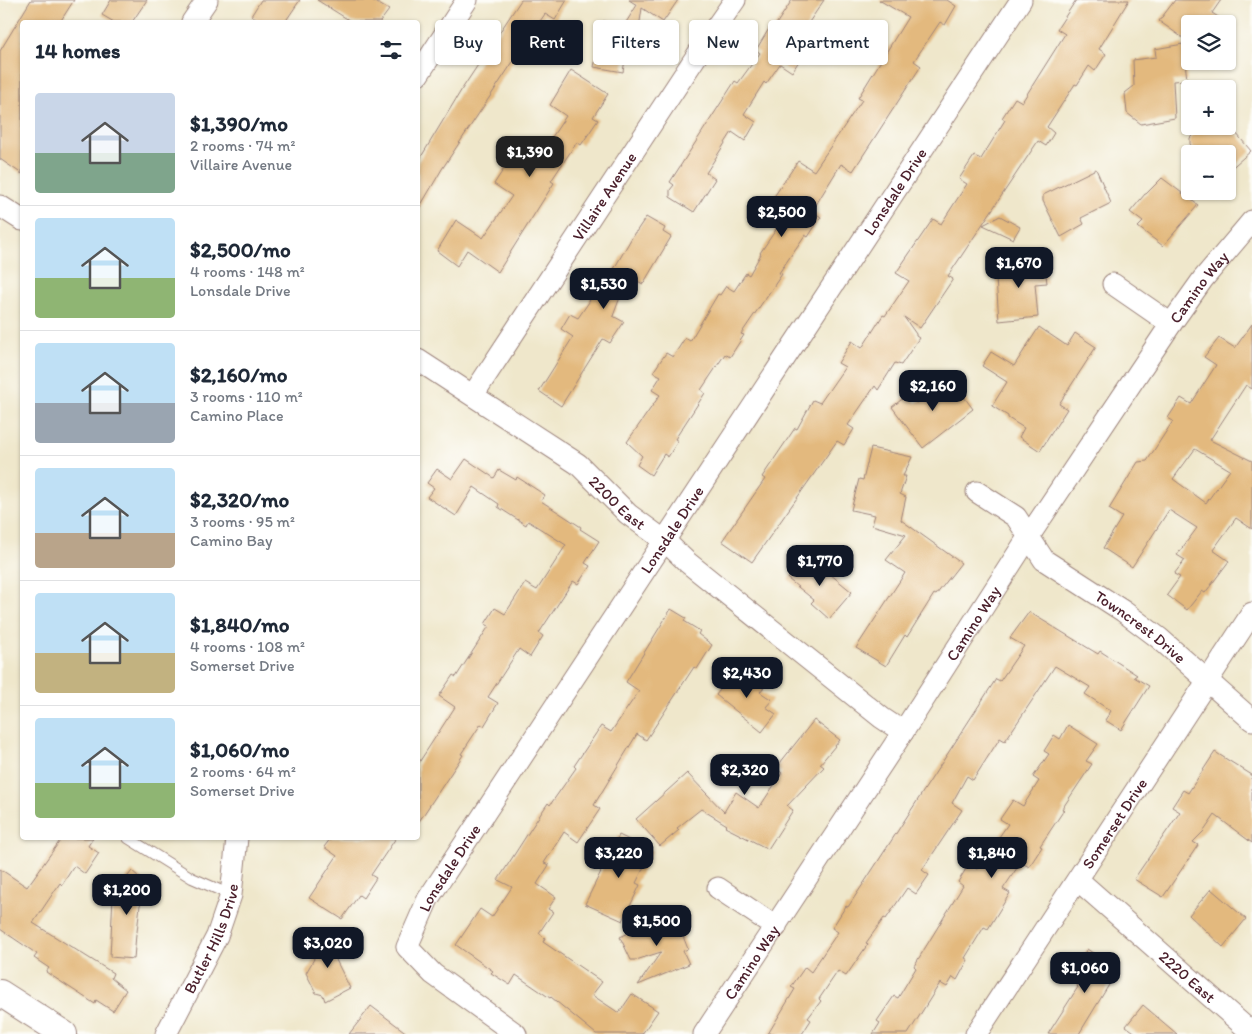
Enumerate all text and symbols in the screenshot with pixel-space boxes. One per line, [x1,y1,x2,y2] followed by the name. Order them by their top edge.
[1181,15,1236,200] map controls
[1181,15,1236,70] button: layers
[435,20,501,65] chip: Buy
[511,20,583,65] chip: Rent
[593,20,679,65] chip: Filters
[689,20,758,65] chip: New
[768,20,888,65] chip: Apartment
[377,36,405,64] icon: filters
[35,38,120,63] text: 14 homes
[1181,80,1236,135] button: +
[190,111,288,136] text: $1,390/mo
[75,113,135,173] icon: home
[190,136,295,155] text: 2 rooms · 74 m²
[489,136,571,178] pin: $1,390
[507,142,553,161] text: $1,390
[859,144,930,239] street label: Lonsdale Drive
[1181,145,1236,200] button: −
[568,148,640,244] street label: Villaire Avenue
[190,155,292,174] text: Villaire Avenue
[741,196,823,238] pin: $2,500
[758,202,806,221] text: $2,500
[190,237,291,262] text: $2,500/mo
[75,238,135,298] icon: home
[978,246,1060,289] pin: $1,670
[1165,247,1232,327] street label: Camino Way
[996,253,1042,272] text: $1,670
[190,262,305,281] text: 4 rooms · 148 m²
[563,268,645,310] pin: $1,530
[581,274,627,293] text: $1,530
[190,281,291,300] text: Lonsdale Drive
[190,362,288,387] text: $2,160/mo
[75,363,135,423] icon: home
[892,370,974,412] pin: $2,160
[910,376,956,395] text: $2,160
[190,387,303,406] text: 3 rooms · 110 m²
[190,406,284,425] text: Camino Place
[585,471,650,533] street label: 2200 East
[636,482,707,577] street label: Lonsdale Drive
[190,487,289,512] text: $2,320/mo
[75,488,135,548] icon: home
[190,512,295,531] text: 3 rooms · 95 m²
[190,531,273,550] text: Camino Bay
[779,544,861,587] pin: $1,770
[797,551,843,570] text: $1,770
[942,582,1004,664] street label: Camino Way
[1091,586,1190,667] street label: Towncrest Drive
[190,612,290,637] text: $1,840/mo
[75,613,135,673] icon: home
[190,637,305,656] text: 4 rooms · 108 m²
[190,656,295,675] text: Somerset Drive
[706,656,788,699] pin: $2,430
[723,663,771,682] text: $2,430
[190,737,290,762] text: $1,060/mo
[75,738,135,798] icon: home
[704,754,786,796] pin: $2,320
[721,760,769,779] text: $2,320
[190,762,296,781] text: 2 rooms · 64 m²
[1078,774,1151,872] street label: Somerset Drive
[190,781,295,800] text: Somerset Drive
[414,820,484,914] street label: Lonsdale Drive
[578,836,660,879] pin: $3,220
[951,836,1033,879] pin: $1,840
[595,843,643,862] text: $3,220
[968,843,1016,862] text: $1,840
[86,874,168,916] pin: $1,200
[103,880,151,899] text: $1,200
[179,883,242,997] street label: Butler Hills Drive
[616,904,698,947] pin: $1,500
[633,911,681,930] text: $1,500
[720,921,783,1003] street label: Camino Way
[287,926,369,969] pin: $3,020
[304,933,352,952] text: $3,020
[1155,946,1220,1006] street label: 2220 East
[1044,952,1126,994] pin: $1,060
[1061,958,1109,977] text: $1,060

